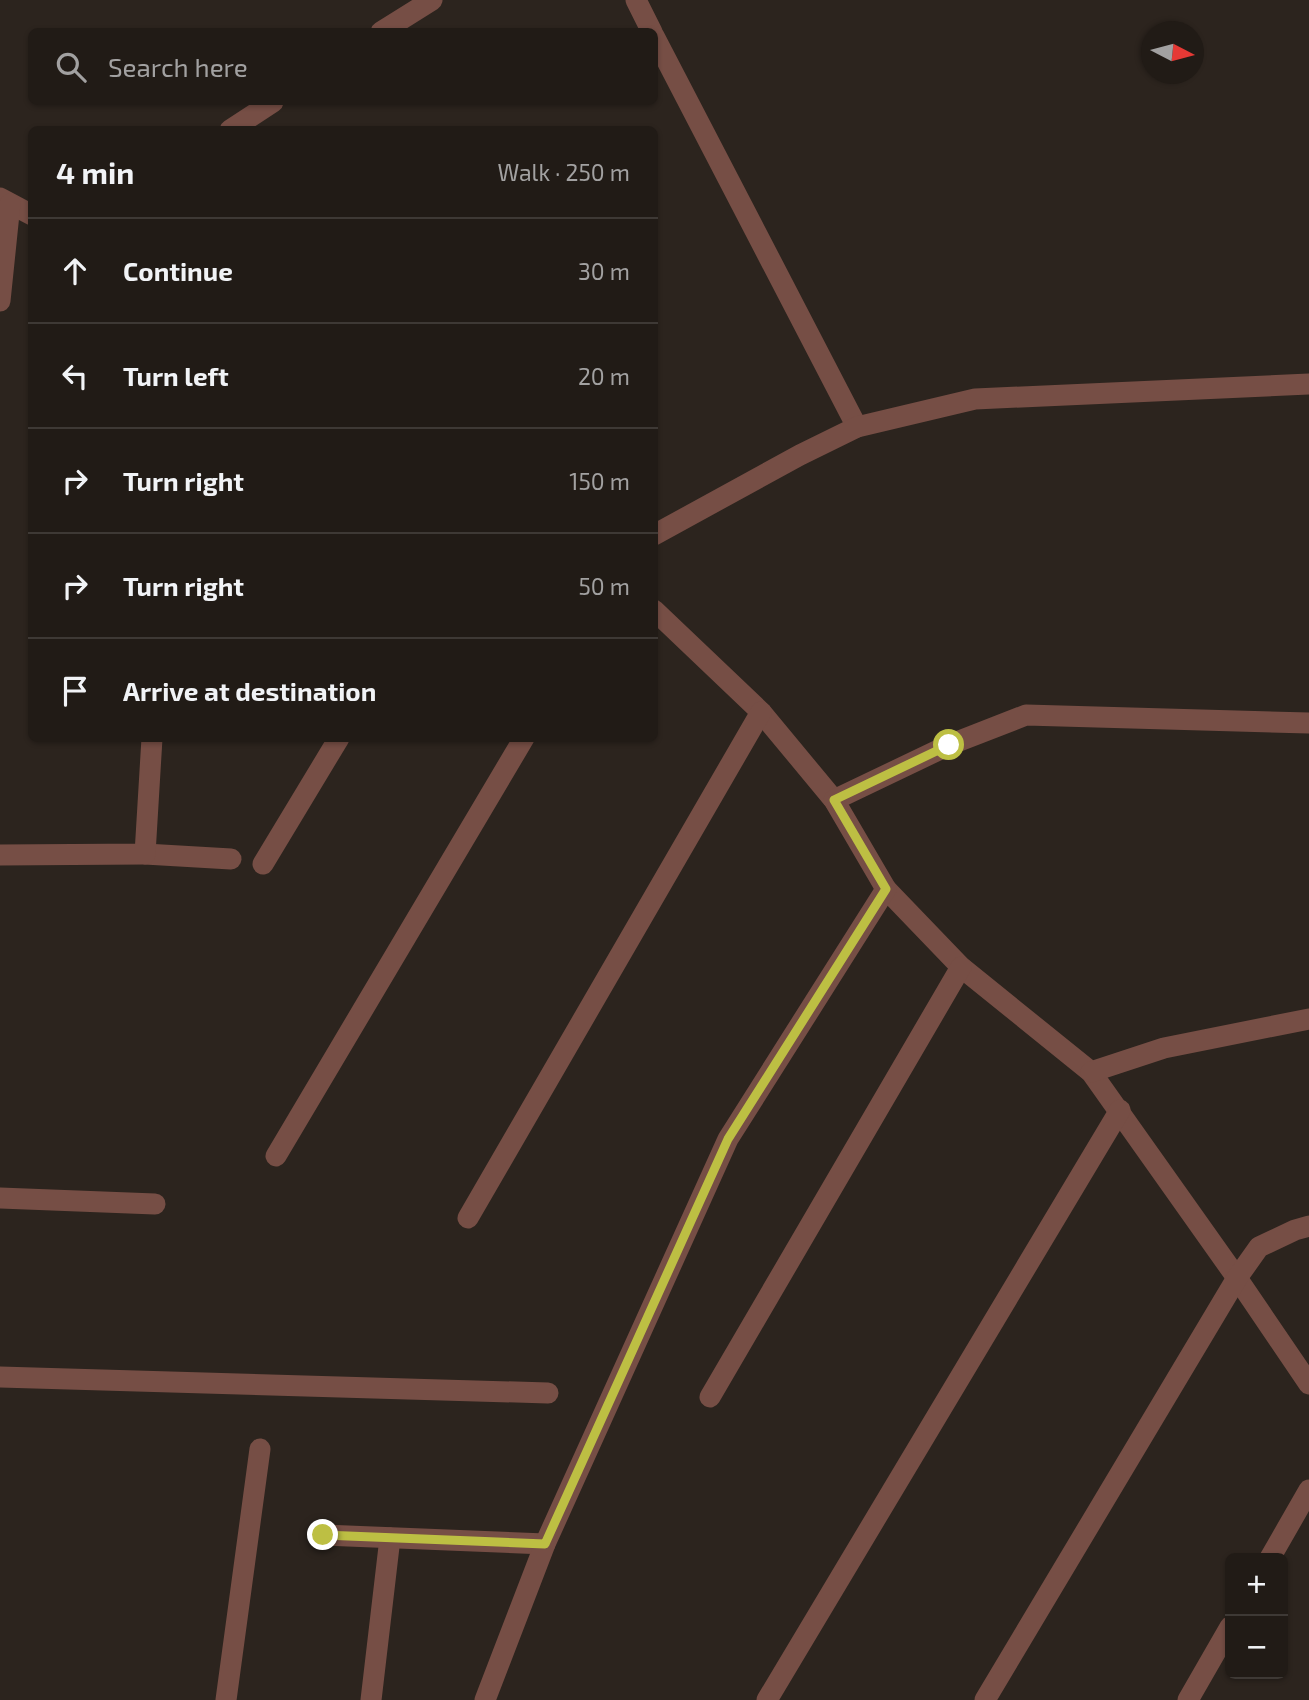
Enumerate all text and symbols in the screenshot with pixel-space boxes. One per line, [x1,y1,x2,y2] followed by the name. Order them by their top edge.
[1141,21,1204,84] north arrow
[28,28,658,105] search box
[52,48,90,86] icon: search
[108,51,248,82] text: Search here
[56,154,134,190] text: 4 min
[497,158,630,186] text: Walk · 250 m
[56,252,94,290] icon: ahead
[123,255,233,286] text: Continue
[578,257,630,285] text: 30 m
[56,357,94,395] icon: left
[123,360,229,391] text: Turn left
[578,362,630,390] text: 20 m
[56,462,94,500] icon: right
[123,465,244,496] text: Turn right
[569,467,630,495] text: 150 m
[56,567,94,605] icon: right
[123,570,244,601] text: Turn right
[579,572,630,600] text: 50 m
[56,672,94,710] icon: arrive
[123,675,376,706] text: Arrive at destination
[933,729,964,760] route start
[307,1519,338,1550] route end
[1225,1553,1288,1679] map controls
[1225,1553,1288,1616] button: +
[1225,1616,1288,1679] button: −

